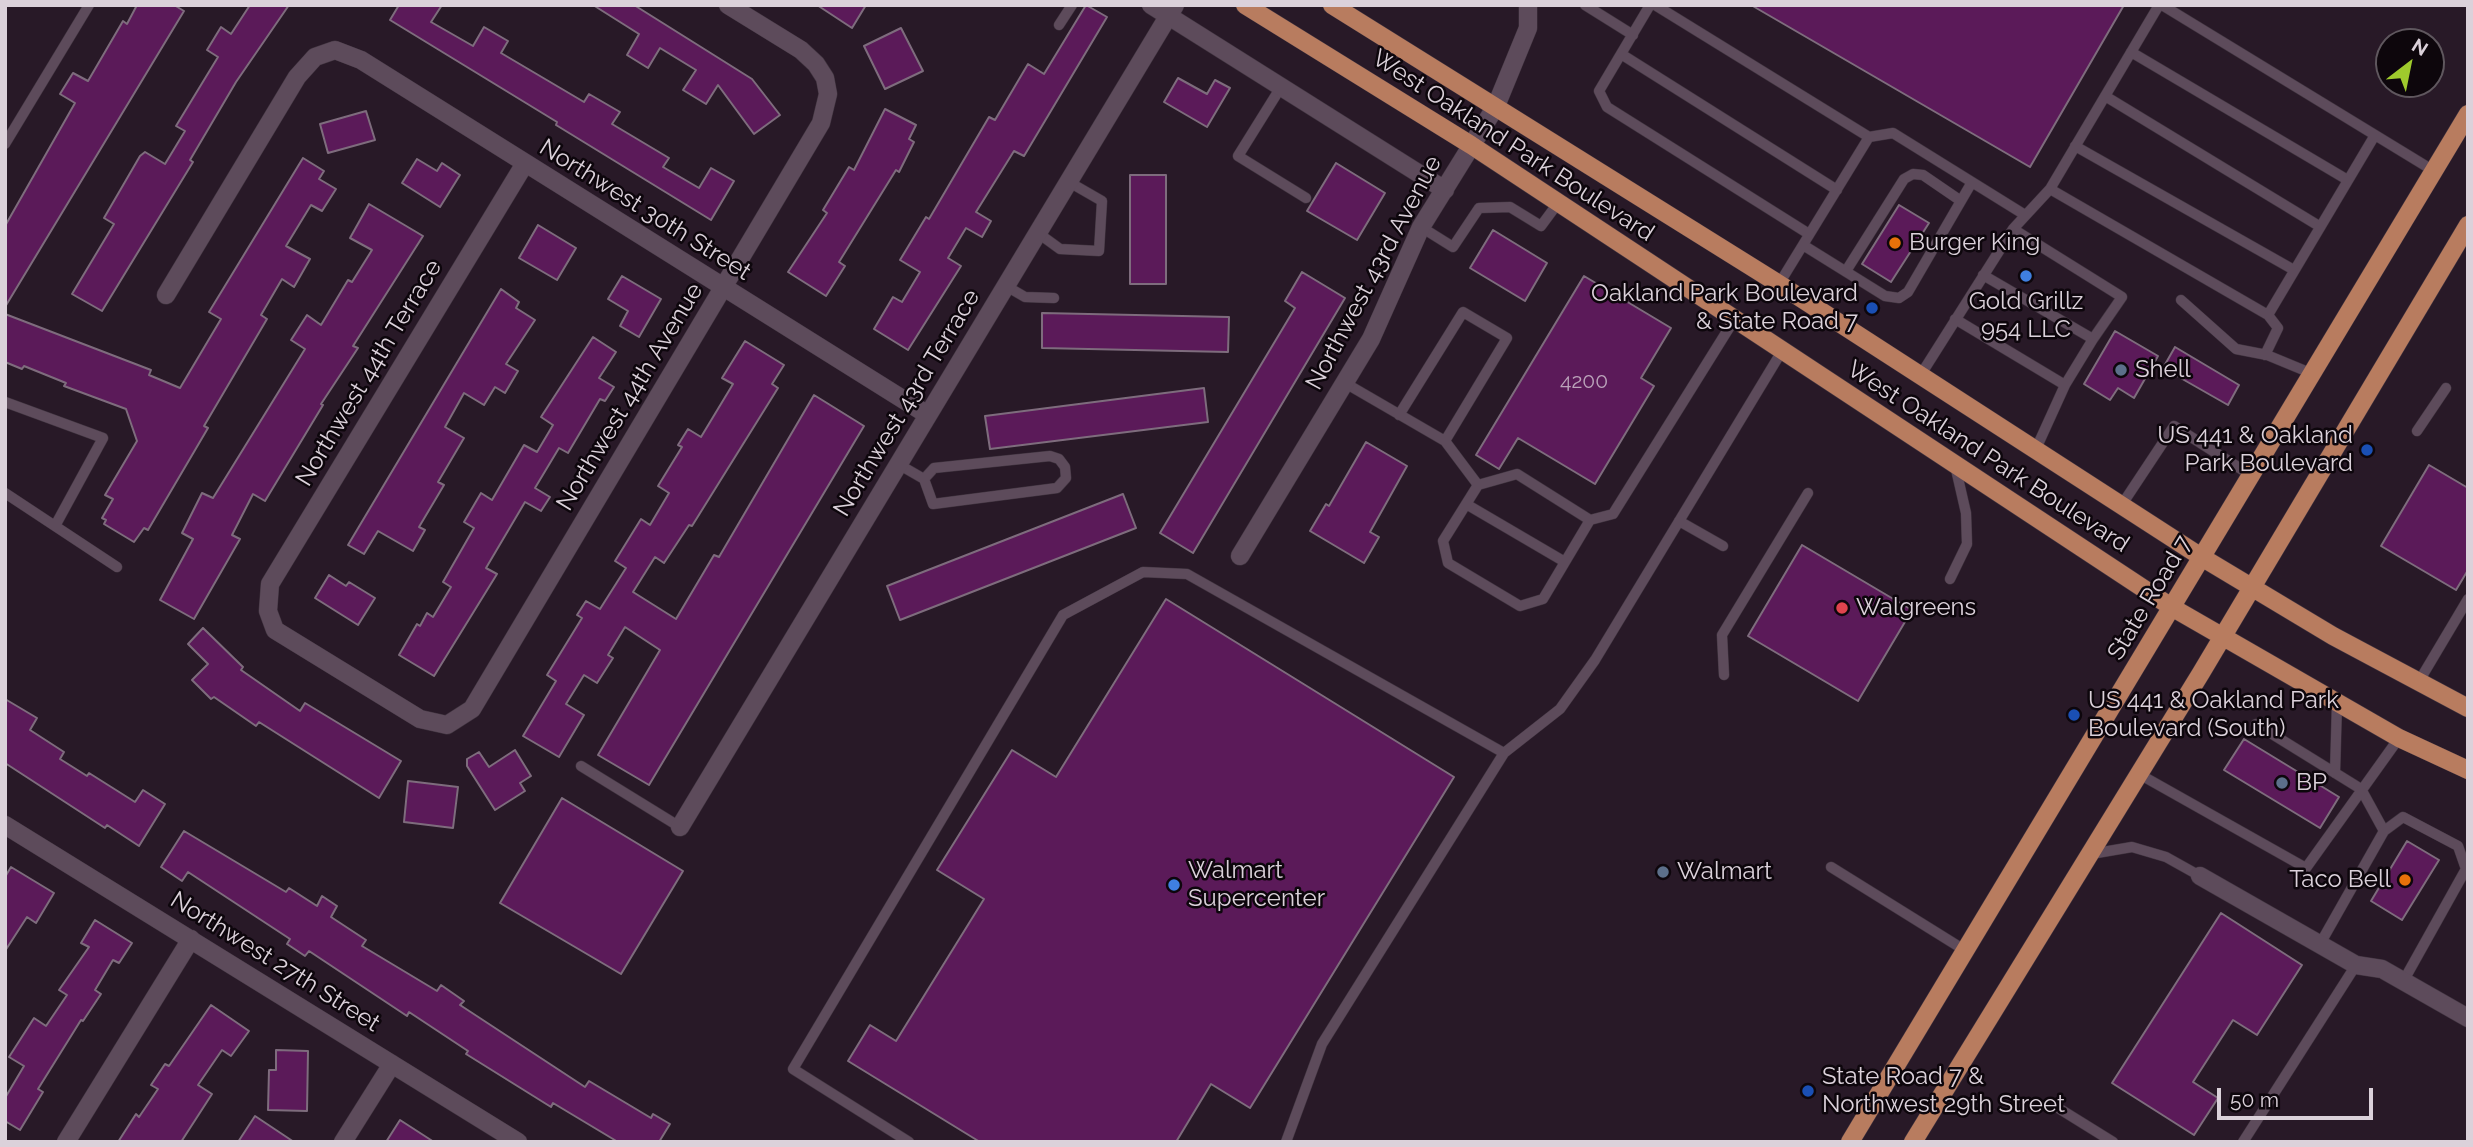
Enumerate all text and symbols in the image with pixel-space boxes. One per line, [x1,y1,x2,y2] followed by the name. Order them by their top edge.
[2375,28,2445,98] north arrow
[2408,34,2432,60] text: N
[1367,44,1659,248] street label: West Oakland Park Boulevard
[534,133,756,287] street label: Northwest 30th Street
[1300,151,1448,395] street label: Northwest 43rd Avenue
[1909,229,2040,257] place label: Burger King
[1887,235,1903,251] marker: Burger King
[290,255,448,491] street label: Northwest 44th Terrace
[2018,268,2034,284] marker: Gold Grillz 954 LLC
[551,278,709,516] street label: Northwest 44th Avenue
[1591,280,1858,336] place label: Oakland Park Boulevard & State Road 7
[828,284,986,522] street label: Northwest 43rd Terrace
[1969,288,2083,344] place label: Gold Grillz 954 LLC
[1864,300,1880,316] marker: Oakland Park Boulevard & State Road 7
[1842,355,2134,559] street label: West Oakland Park Boulevard
[2135,356,2191,384] place label: Shell
[2113,362,2129,378] marker: Shell
[1560,369,1608,395] house number: 4200
[2157,422,2353,478] place label: US 441 & Oakland Park Boulevard
[2359,442,2375,458] marker: US 441 & Oakland Park Boulevard
[2102,531,2198,665] street label: State Road 7
[1856,594,1976,622] place label: Walgreens
[1834,600,1850,616] marker: Walgreens
[2088,687,2339,743] place label: US 441 & Oakland Park Boulevard (South)
[2066,707,2082,723] marker: US 441 & Oakland Park Boulevard (South)
[2296,769,2327,797] place label: BP
[2274,775,2290,791] marker: BP
[1188,857,1325,913] place label: Walmart Supercenter
[1677,858,1772,886] place label: Walmart
[1655,864,1671,880] marker: Walmart
[2289,866,2391,894] place label: Taco Bell
[2397,872,2413,888] marker: Taco Bell
[1166,877,1182,893] marker: Walmart Supercenter
[165,886,385,1038] street label: Northwest 27th Street
[1822,1063,2065,1119] place label: State Road 7 & Northwest 29th Street
[2221,1074,2377,1118] scale bar
[1800,1083,1816,1099] marker: State Road 7 & Northwest 29th Street
[2230,1087,2279,1112] text: 50 m

